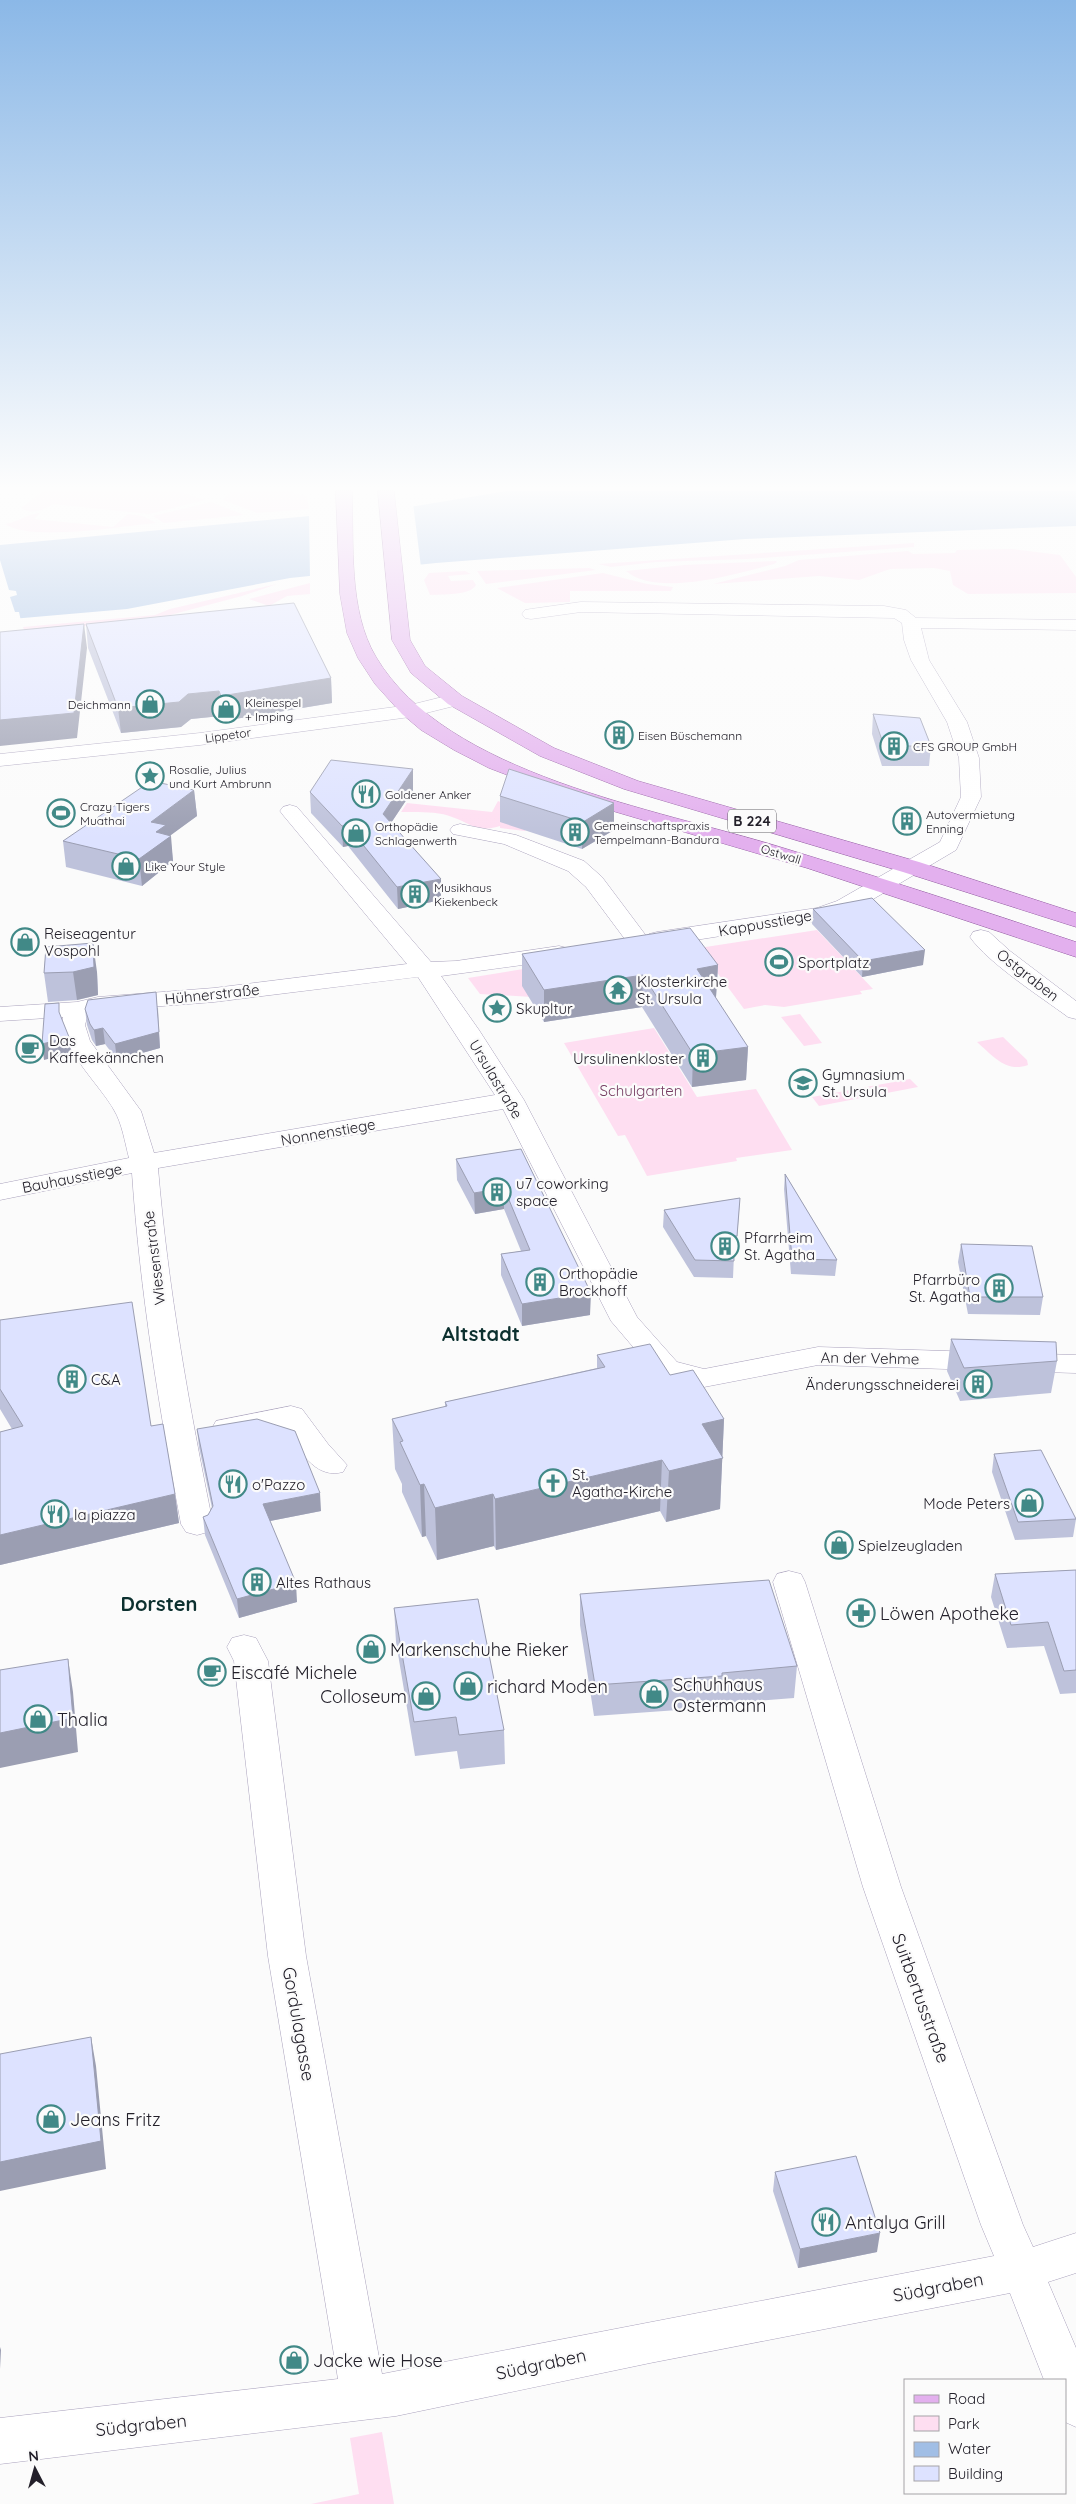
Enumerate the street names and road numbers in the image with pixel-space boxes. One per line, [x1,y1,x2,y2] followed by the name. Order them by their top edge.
[204,724,252,746] street label: Lippetor
[728,809,776,832] road number: B 224
[759,841,803,867] street label: Ostwall
[717,905,813,941] street label: Kappusstiege
[993,945,1063,1005] street label: Ostgraben
[164,980,260,1008] street label: Hühnerstraße
[465,1036,527,1122] street label: Ursulastraße
[279,1114,377,1150] street label: Nonnenstiege
[20,1159,124,1197] street label: Bauhausstiege
[139,1210,169,1306] street label: Wiesenstraße
[820,1348,920,1368] street label: An der Vehme
[887,1930,955,2066] street label: Suitbertusstraße
[278,1965,320,2083] street label: Gordulagasse
[891,2267,985,2307] street label: Südgraben
[494,2343,588,2385] street label: Südgraben
[94,2409,188,2441] street label: Südgraben

